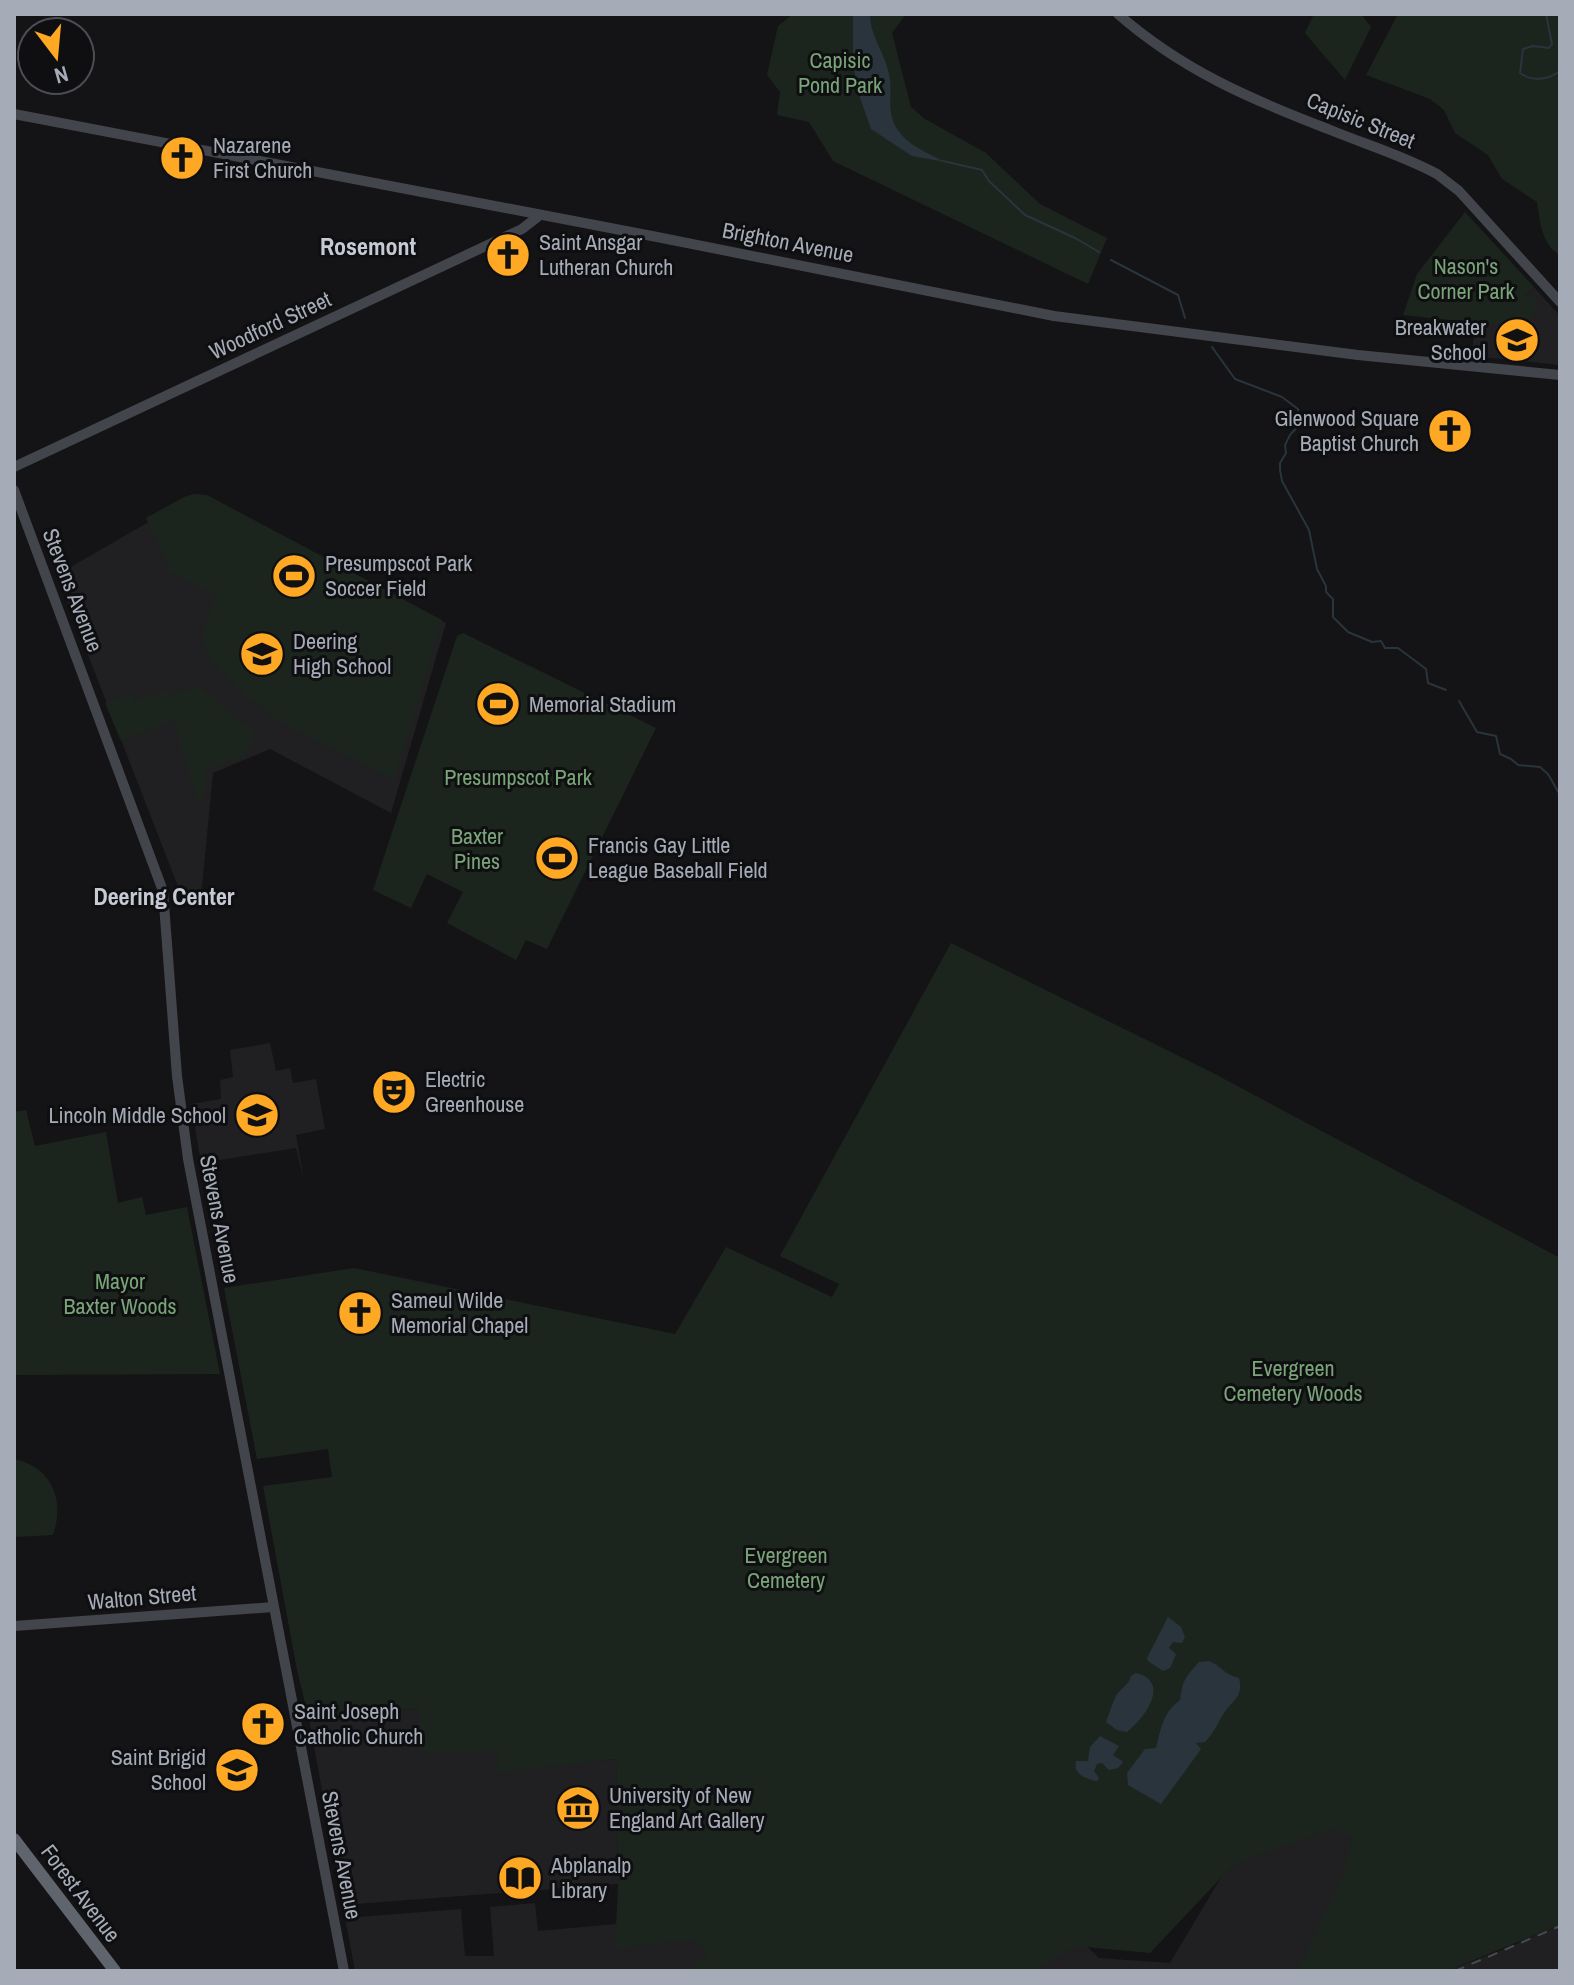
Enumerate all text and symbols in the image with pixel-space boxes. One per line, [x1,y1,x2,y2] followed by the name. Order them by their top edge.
[16,16,96,96] north arrow
[798,45,883,100] park label: Capisic Pond Park
[51,59,72,91] text: N
[1302,85,1420,155] street label: Capisic Street
[213,130,312,185] place label: Nazarene First Church
[158,134,206,182] church icon: Nazarene First Church
[720,215,856,269] street label: Brighton Avenue
[539,227,673,282] place label: Saint Ansgar Lutheran Church
[320,230,417,262] district label: Rosemont
[484,231,532,279] church icon: Saint Ansgar Lutheran Church
[1417,251,1516,306] park label: Nason's Corner Park
[204,284,336,366] street label: Woodford Street
[1395,312,1486,367] place label: Breakwater School
[1493,316,1541,364] school or university icon: Breakwater School
[1275,403,1419,458] place label: Glenwood Square Baptist Church
[1426,407,1474,455] church icon: Glenwood Square Baptist Church
[36,524,110,656] street label: Stevens Avenue
[325,548,473,603] place label: Presumpscot Park Soccer Field
[270,552,318,600] sports icon: Presumpscot Park Soccer Field
[293,626,391,681] place label: Deering High School
[238,630,286,678] school or university icon: Deering High School
[474,680,522,728] sports icon: Memorial Stadium
[529,689,676,719] place label: Memorial Stadium
[444,762,593,792] park label: Presumpscot Park
[451,821,503,876] park label: Baxter Pines
[588,830,768,885] place label: Francis Gay Little League Baseball Field
[533,834,581,882] sports icon: Francis Gay Little League Baseball Field
[93,880,235,912] district label: Deering Center
[425,1064,524,1119] place label: Electric Greenhouse
[370,1068,418,1116] theatre icon: Electric Greenhouse
[233,1091,281,1139] school or university icon: Lincoln Middle School
[49,1100,226,1130] place label: Lincoln Middle School
[193,1152,247,1286] street label: Stevens Avenue
[64,1266,177,1321] park label: Mayor Baxter Woods
[391,1285,528,1340] place label: Sameul Wilde Memorial Chapel
[336,1289,384,1337] church icon: Sameul Wilde Memorial Chapel
[1223,1353,1363,1408] park label: Evergreen Cemetery Woods
[744,1540,828,1595] park label: Evergreen Cemetery
[87,1577,197,1617] street label: Walton Street
[294,1696,423,1751] place label: Saint Joseph Catholic Church
[239,1700,287,1748] church icon: Saint Joseph Catholic Church
[111,1742,206,1797] place label: Saint Brigid School
[213,1746,261,1794] school or university icon: Saint Brigid School
[609,1780,764,1835] place label: University of New England Art Gallery
[554,1784,602,1832] museum icon: University of New England Art Gallery
[315,1788,369,1922] street label: Stevens Avenue
[34,1838,128,1948] street label: Forest Avenue
[550,1850,631,1905] place label: Abplanalp Library
[496,1854,544,1902] library icon: Abplanalp Library

